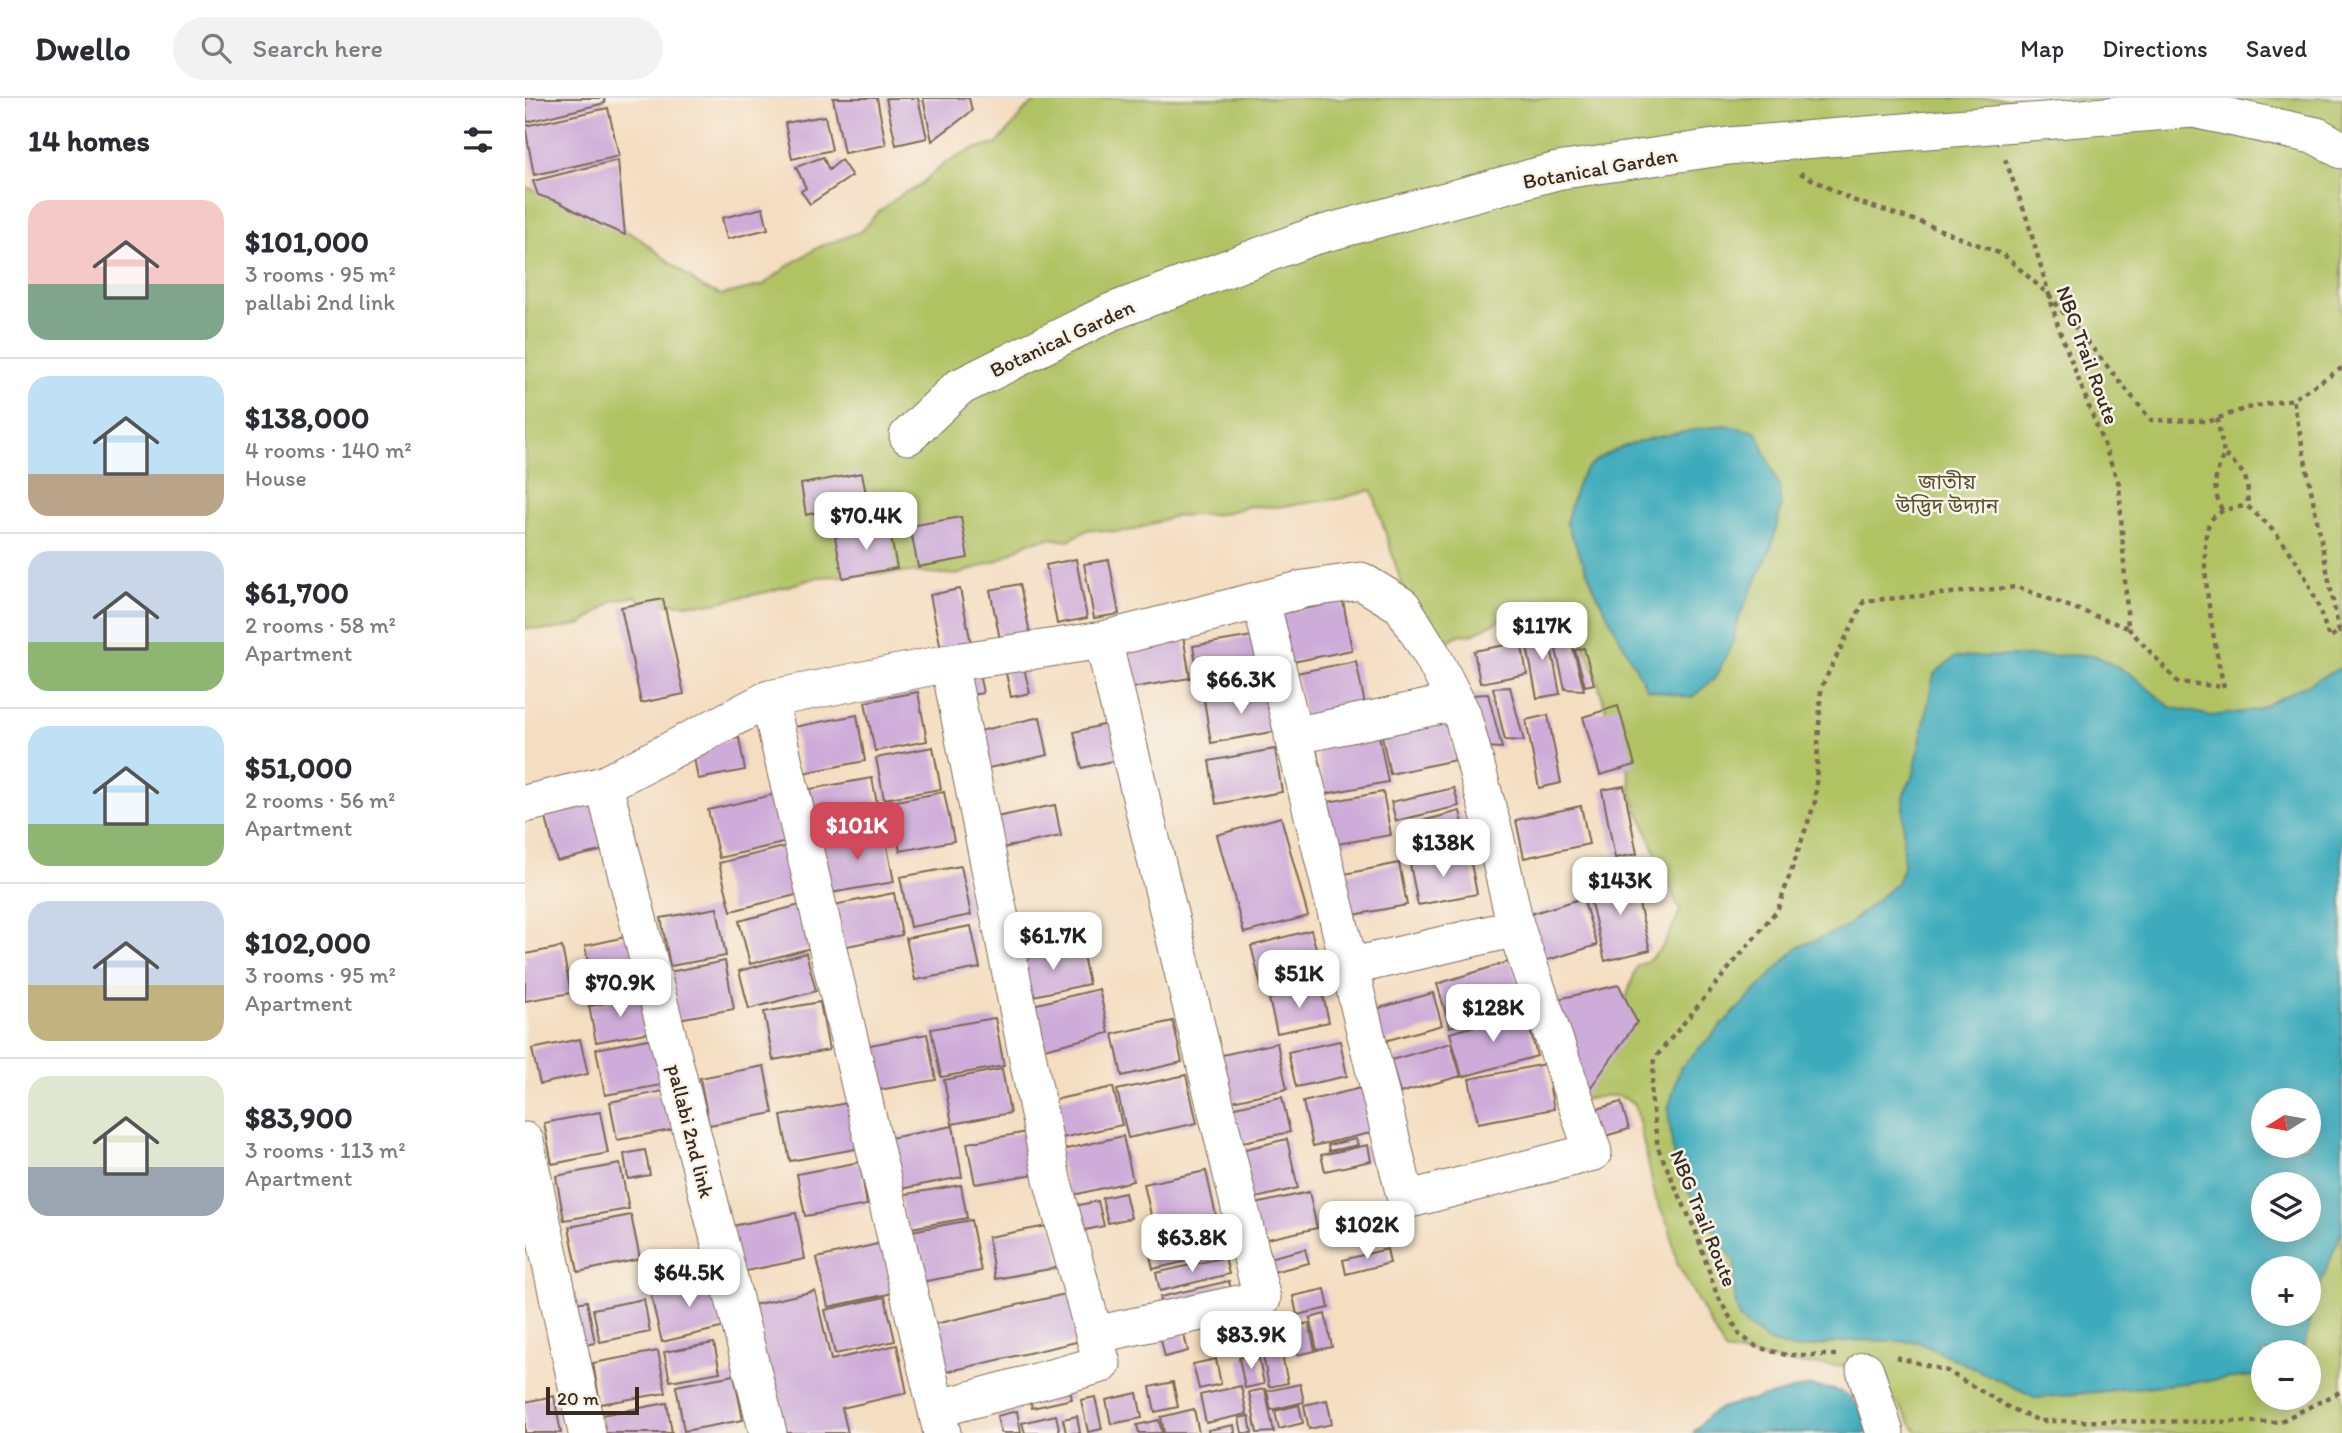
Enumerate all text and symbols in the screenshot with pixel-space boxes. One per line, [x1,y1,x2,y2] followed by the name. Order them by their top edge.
[173,17,663,80] search box
[35,29,131,68] text: Dwello
[197,29,235,67] icon: search
[253,32,383,64] text: Search here
[2020,34,2064,63] text: Map
[2102,34,2208,63] text: Directions
[2246,34,2307,63] text: Saved
[459,121,497,159] icon: filters
[28,122,150,159] text: 14 homes
[1521,142,1679,194] street label: Botanical Garden
[245,223,369,260] text: $101,000
[84,228,168,312] icon: home
[245,260,396,288] text: 3 rooms · 95 m²
[2051,282,2125,428] street label: NBG Trail Route
[245,288,395,316] text: pallabi 2nd link
[986,294,1138,382] street label: Botanical Garden
[245,399,369,436] text: $138,000
[84,404,168,488] icon: home
[245,436,412,464] text: 4 rooms · 140 m²
[245,464,307,492] text: House
[1895,469,1999,518] park label: জাতীয় উদ্ভিদ উদ্যান
[809,492,923,552] pin: $70.4K
[830,501,902,529] text: $70.4K
[245,574,349,611] text: $61,700
[84,579,168,663] icon: home
[1493,602,1591,662] pin: $117K
[245,611,396,639] text: 2 rooms · 58 m²
[1512,611,1572,639] text: $117K
[245,639,352,667] text: Apartment
[1184,656,1298,716] pin: $66.3K
[1207,665,1275,693] text: $66.3K
[245,749,352,786] text: $51,000
[84,754,168,838] icon: home
[245,786,396,814] text: 2 rooms · 56 m²
[808,802,906,862] pin: $101K
[826,811,888,839] text: $101K
[245,814,352,842] text: Apartment
[1394,820,1492,879] pin: $138K
[1412,828,1474,856] text: $138K
[1571,858,1669,917] pin: $143K
[1588,866,1652,894] text: $143K
[996,912,1110,972] pin: $61.7K
[1020,921,1086,949] text: $61.7K
[245,924,371,961] text: $102,000
[84,929,168,1013] icon: home
[1258,950,1340,1010] pin: $51K
[1274,959,1324,987] text: $51K
[563,960,677,1019] pin: $70.9K
[245,961,396,989] text: 3 rooms · 95 m²
[585,968,655,996] text: $70.9K
[1444,984,1542,1044] pin: $128K
[245,989,352,1017] text: Apartment
[1462,993,1524,1021] text: $128K
[662,1062,720,1201] street label: pallabi 2nd link
[2251,1088,2321,1158] north arrow
[2251,1088,2321,1410] map controls
[245,1099,353,1136] text: $83,900
[84,1104,168,1188] icon: home
[245,1136,406,1164] text: 3 rooms · 113 m²
[1665,1146,1743,1290] street label: NBG Trail Route
[245,1164,352,1192] text: Apartment
[2251,1172,2321,1242] button: layers
[1318,1202,1416,1261] pin: $102K
[1335,1210,1399,1238] text: $102K
[1135,1214,1249,1274] pin: $63.8K
[1157,1223,1227,1251] text: $63.8K
[632,1250,746,1309] pin: $64.5K
[2251,1256,2321,1326] button: +
[654,1258,724,1286] text: $64.5K
[1194,1312,1308,1371] pin: $83.9K
[1216,1320,1286,1348] text: $83.9K
[2251,1340,2321,1410] button: −
[546,1384,639,1416] scale bar
[557,1387,599,1410] text: 20 m

